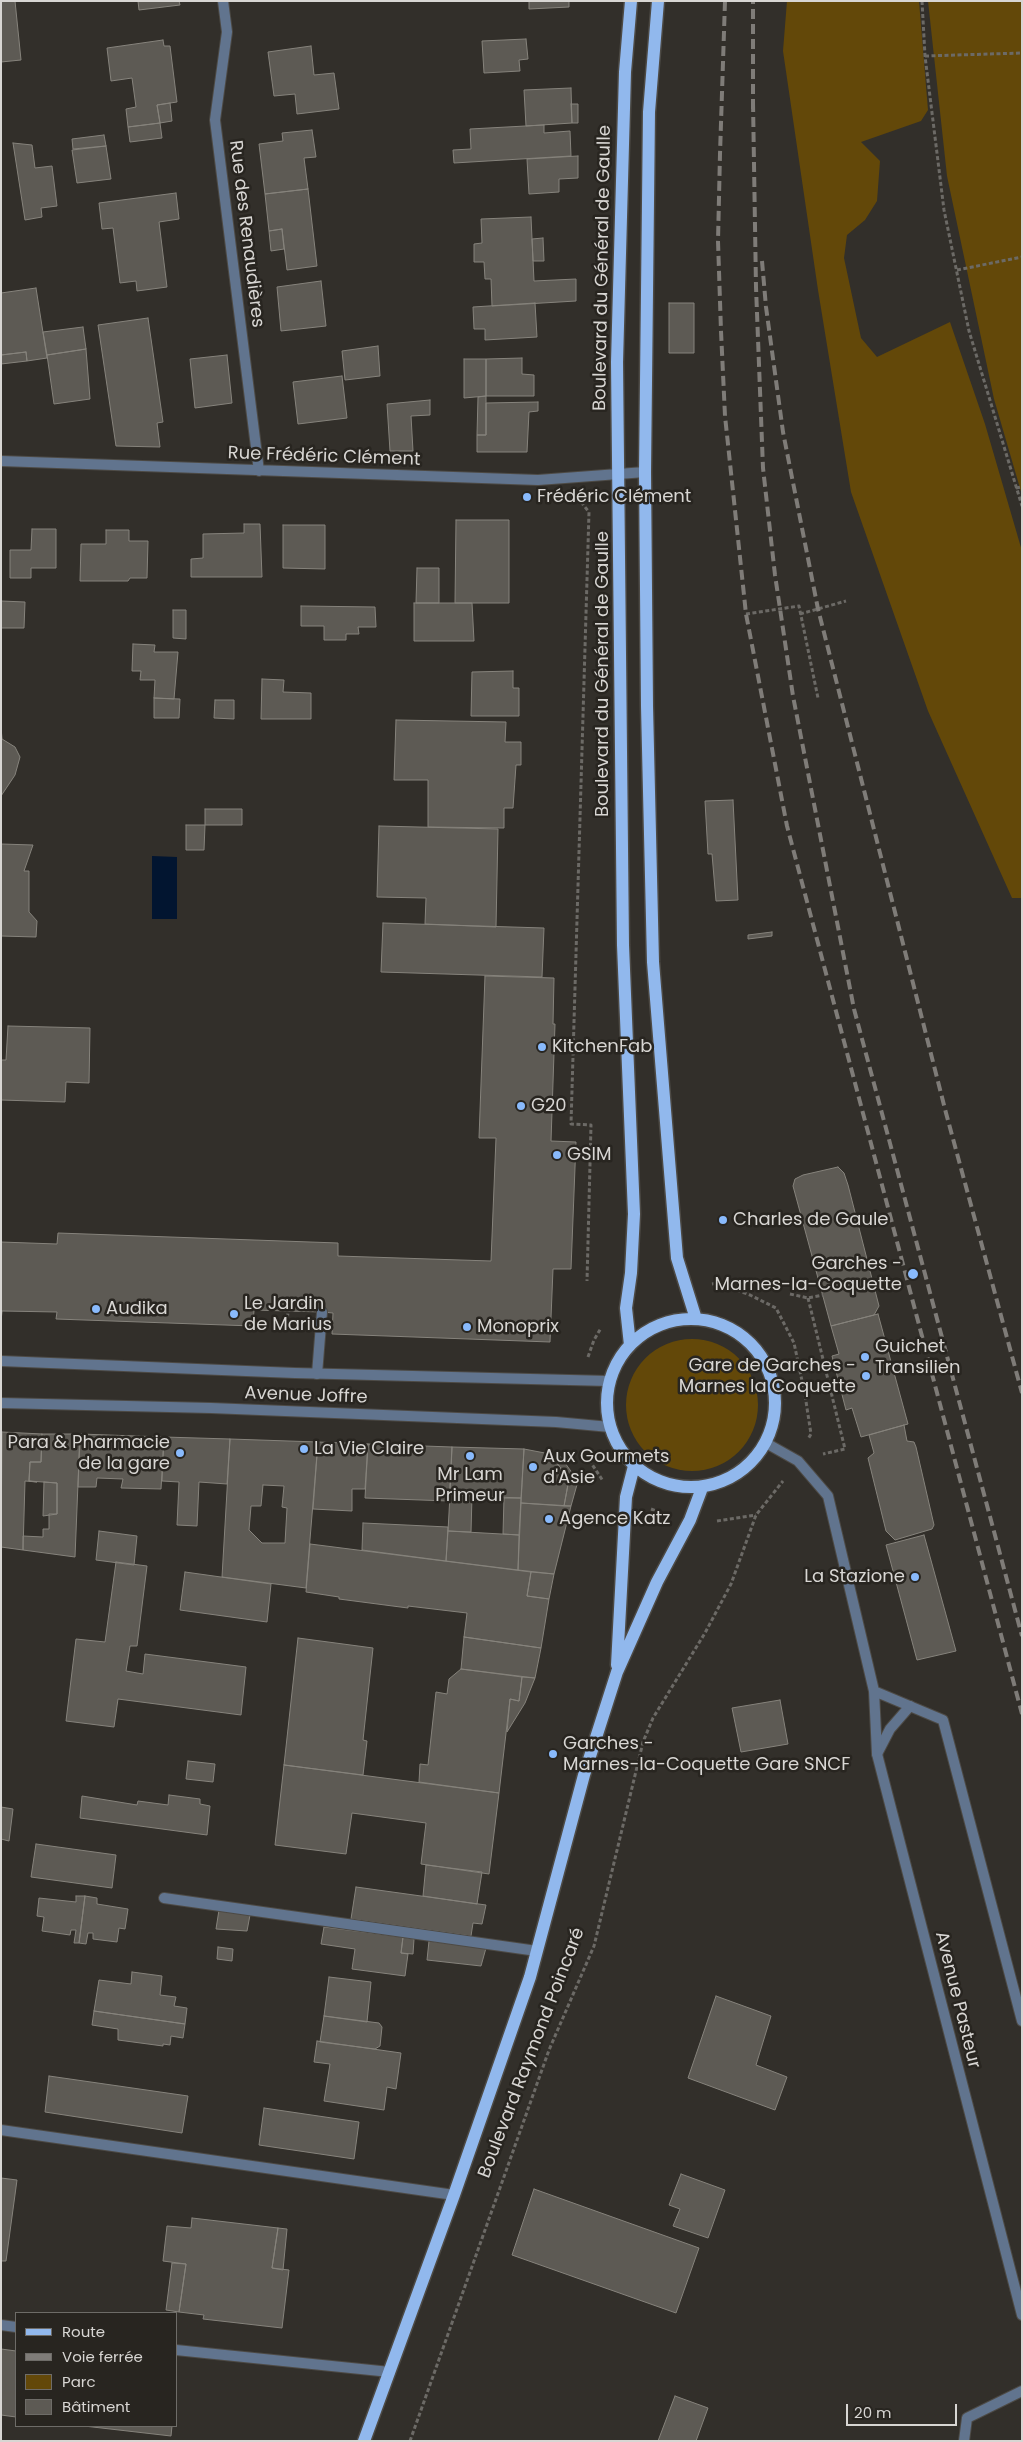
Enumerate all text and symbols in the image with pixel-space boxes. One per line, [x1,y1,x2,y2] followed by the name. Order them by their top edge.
[590,125,616,411] street label: Boulevard du Général de Gaulle
[224,139,268,329] street label: Rue des Renaudières
[227,443,421,471] street label: Rue Frédéric Clément
[537,486,691,508] place label: Frédéric Clément
[521,491,533,503] marker: Frédéric Clément
[592,531,614,817] street label: Boulevard du Général de Gaulle
[552,1036,652,1058] place label: KitchenFab
[536,1041,548,1053] marker: KitchenFab
[531,1095,567,1117] place label: G20
[515,1100,527,1112] marker: G20
[567,1144,611,1166] place label: GSIM
[551,1149,563,1161] marker: GSIM
[733,1209,889,1231] place label: Charles de Gaule
[717,1214,729,1226] marker: Charles de Gaule
[715,1253,902,1296] place label: Garches - Marnes-la-Coquette
[906,1267,920,1281] marker: Garches - Marnes-la-Coquette
[244,1293,332,1336] place label: Le Jardin de Marius
[106,1298,168,1320] place label: Audika
[90,1303,102,1315] marker: Audika
[228,1308,240,1320] marker: Le Jardin de Marius
[477,1316,559,1338] place label: Monoprix
[461,1321,473,1333] marker: Monoprix
[875,1336,960,1378] place label: Guichet Transilien
[859,1351,871,1363] marker: Guichet Transilien
[679,1355,856,1398] place label: Gare de Garches - Marnes la Coquette
[860,1370,872,1382] marker: Gare de Garches - Marnes la Coquette
[244,1383,368,1409] street label: Avenue Joffre
[8,1432,170,1475] place label: Para & Pharmacie de la gare
[314,1438,424,1460] place label: La Vie Claire
[298,1443,310,1455] marker: La Vie Claire
[543,1446,669,1488] place label: Aux Gourmets d'Asie
[174,1447,186,1459] marker: Para & Pharmacie de la gare
[464,1450,476,1462] marker: Mr Lam Primeur
[527,1461,539,1473] marker: Aux Gourmets d'Asie
[435,1464,505,1506] place label: Mr Lam Primeur
[559,1508,671,1530] place label: Agence Katz
[543,1513,555,1525] marker: Agence Katz
[804,1566,905,1588] place label: La Stazione
[909,1571,921,1583] marker: La Stazione
[563,1733,850,1776] place label: Garches - Marnes-la-Coquette Gare SNCF
[547,1748,559,1760] marker: Garches - Marnes-la-Coquette Gare SNCF
[474,1925,590,2181] street label: Boulevard Raymond Poincaré
[930,1929,984,2071] street label: Avenue Pasteur
[15,2312,178,2427] legend
[62,2321,105,2342] text: Route
[62,2346,143,2367] text: Voie ferrée
[62,2371,96,2392] text: Parc
[848,2394,959,2426] scale bar
[62,2396,130,2417] text: Bâtiment
[854,2402,892,2423] text: 20 m

